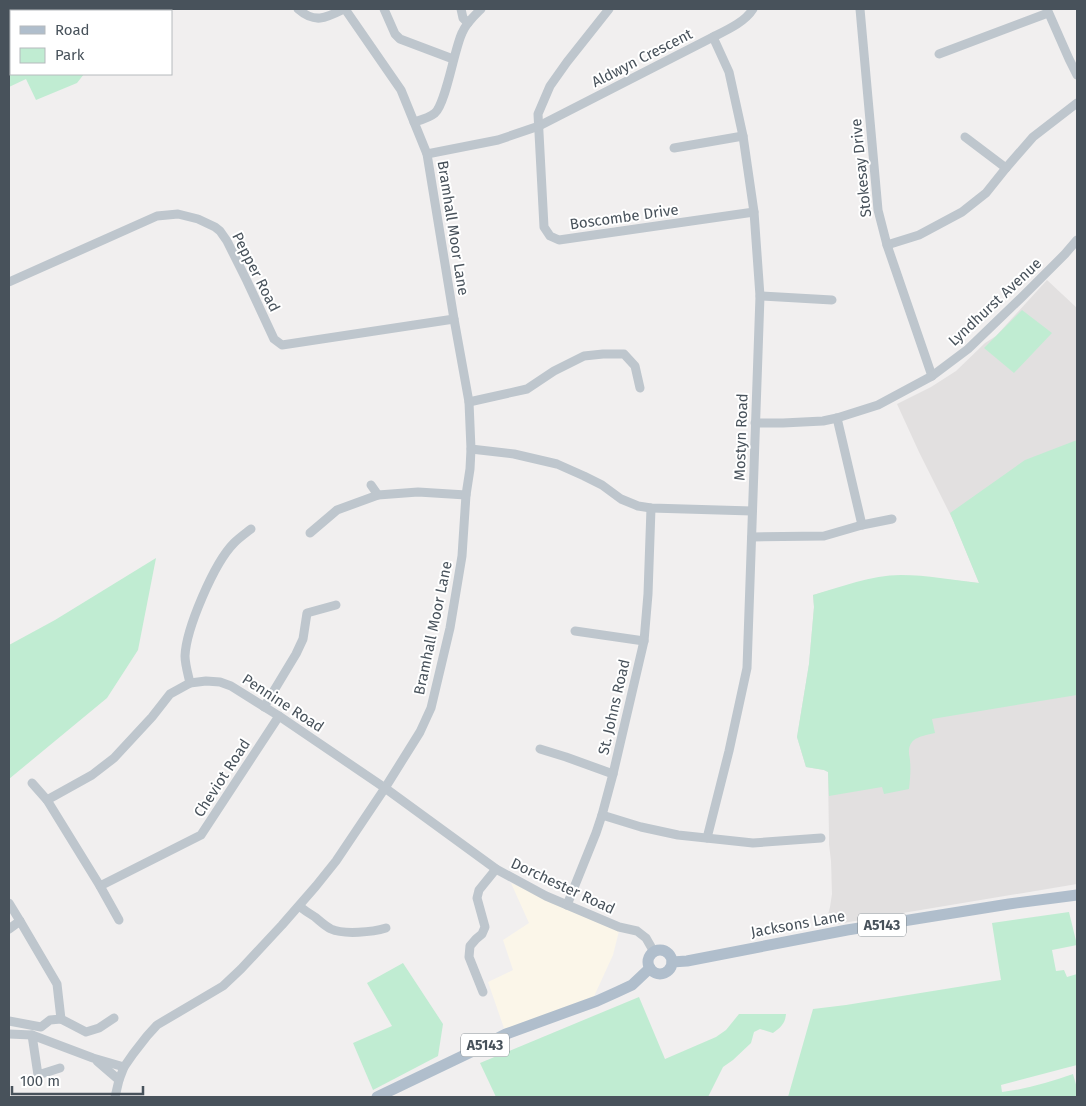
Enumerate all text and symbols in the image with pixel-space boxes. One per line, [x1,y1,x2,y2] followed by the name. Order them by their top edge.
[10,10,172,75] legend
[55,21,90,39] text: Road
[589,25,696,91] street label: Aldwyn Crescent
[55,46,85,64] text: Park
[847,118,875,218] street label: Stokesay Drive
[433,159,473,297] street label: Bramhall Moor Lane
[568,200,680,234] street label: Boscombe Drive
[228,229,284,315] street label: Pepper Road
[945,254,1045,350] street label: Lyndhurst Avenue
[730,393,752,481] street label: Mostyn Road
[410,559,456,697] street label: Bramhall Moor Lane
[594,657,634,757] street label: St. Johns Road
[239,670,327,736] street label: Pennine Road
[190,736,254,820] street label: Cheviot Road
[508,854,618,918] street label: Dorchester Road
[749,907,847,941] street label: Jacksons Lane
[858,914,906,936] road number: A5143
[461,1034,509,1056] road number: A5143
[12,1064,144,1096] scale bar
[20,1072,60,1090] text: 100 m

